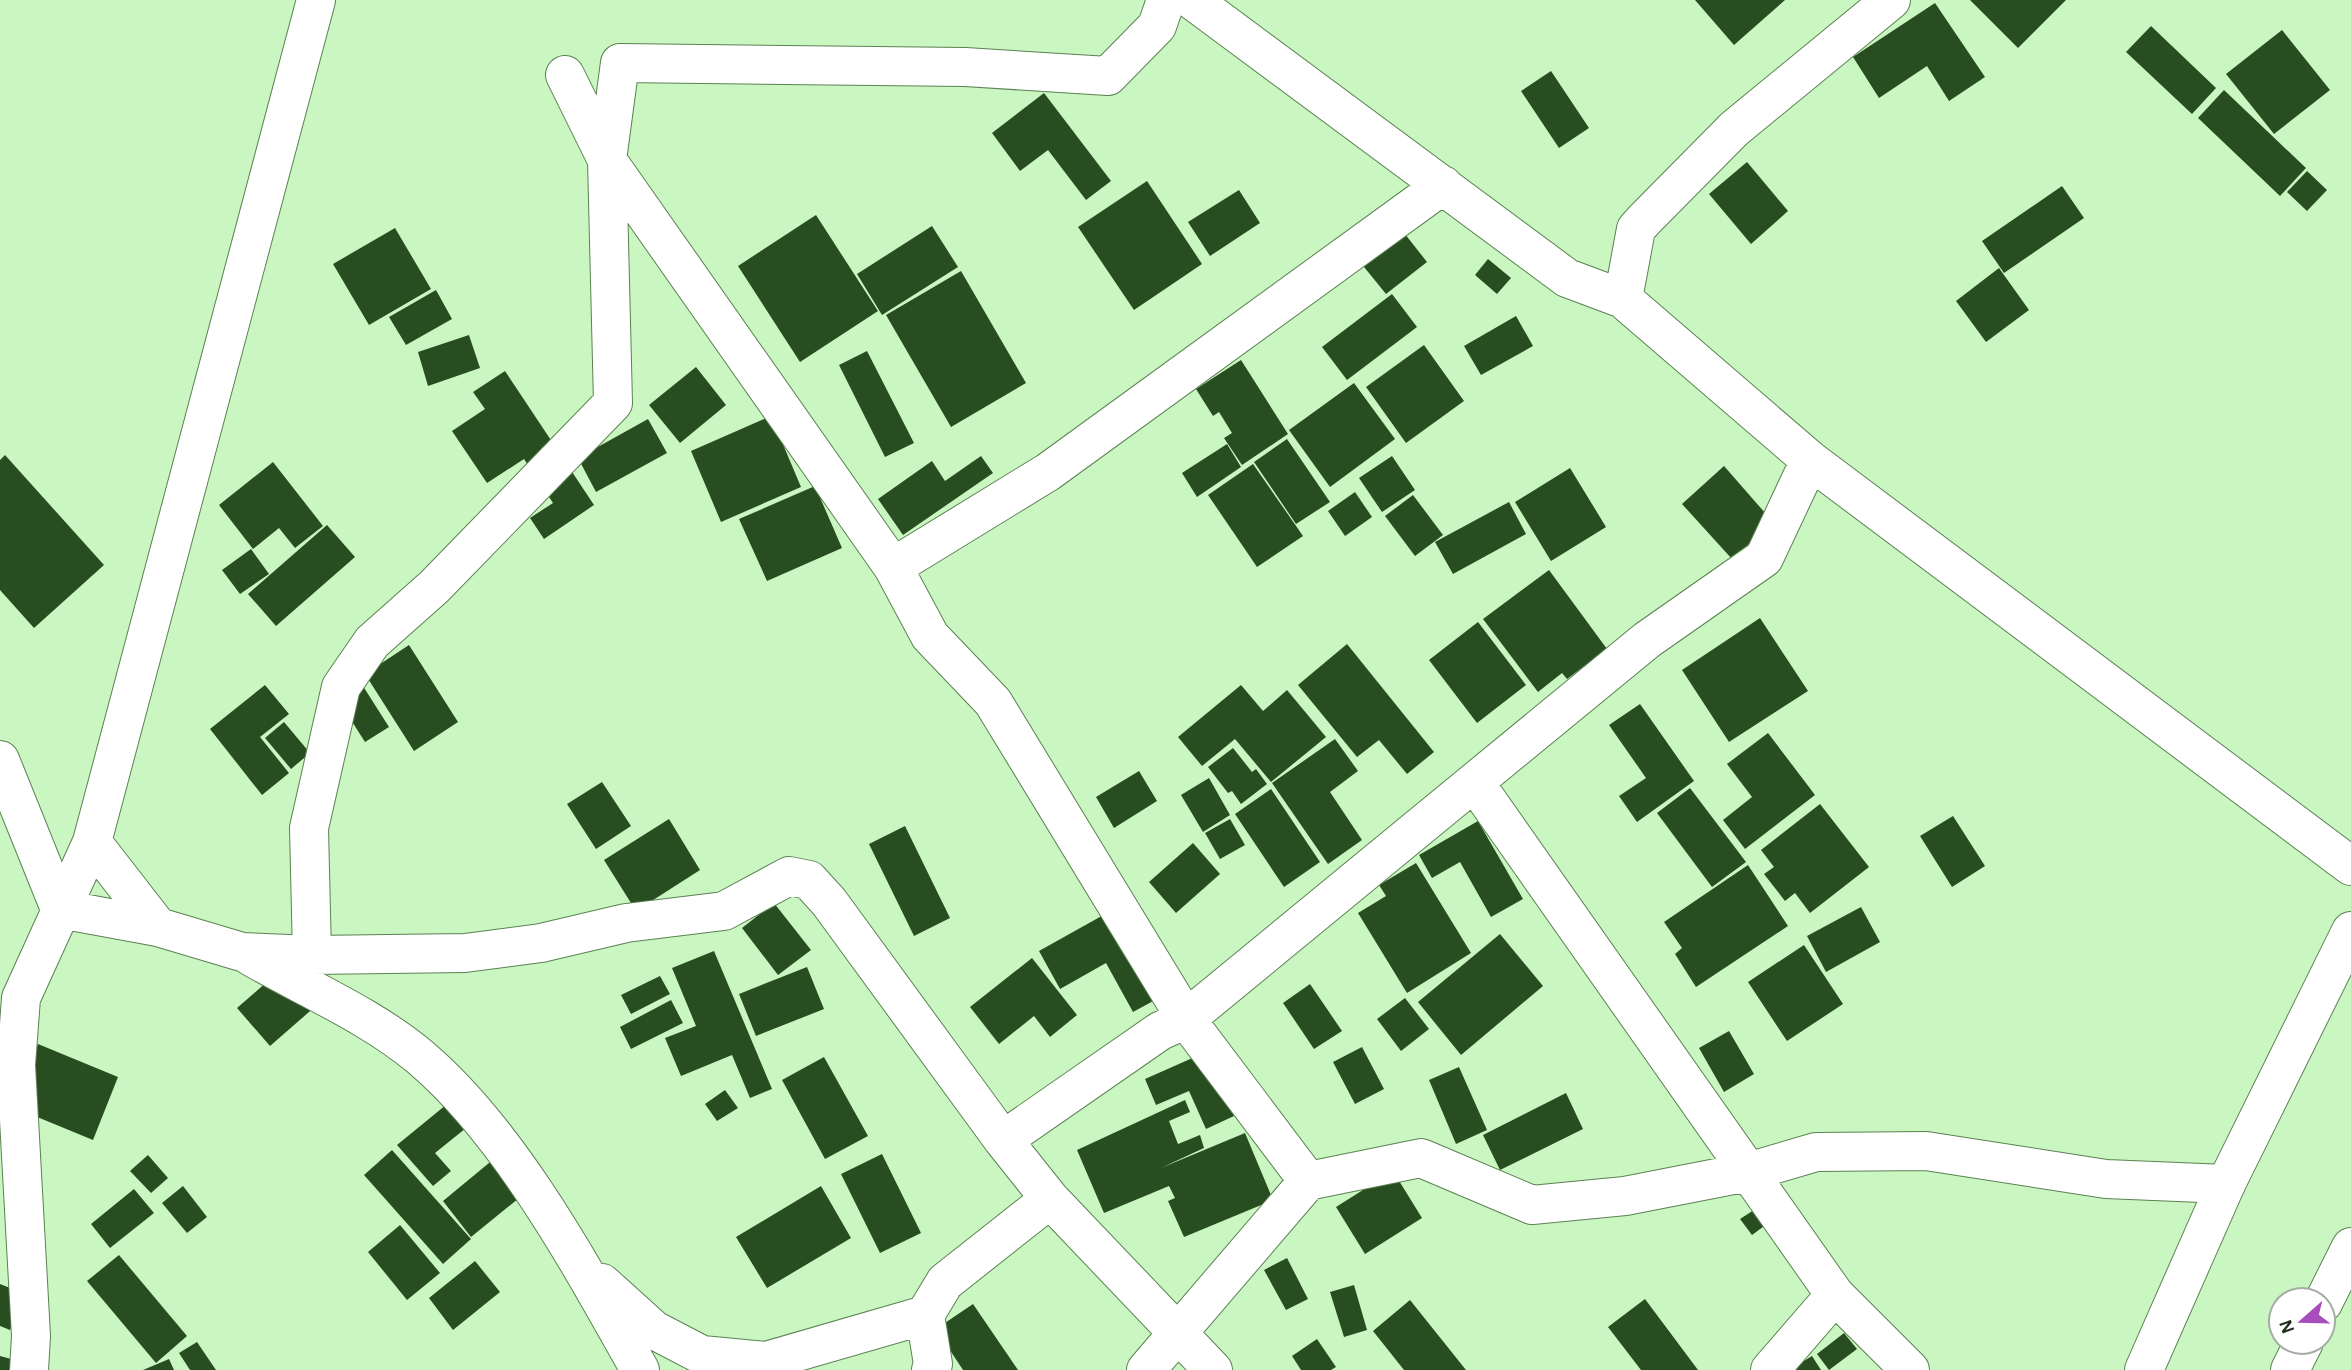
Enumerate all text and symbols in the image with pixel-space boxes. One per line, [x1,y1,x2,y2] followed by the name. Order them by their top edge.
[2267,1286,2337,1356] north arrow
[2276,1317,2299,1336] text: N

